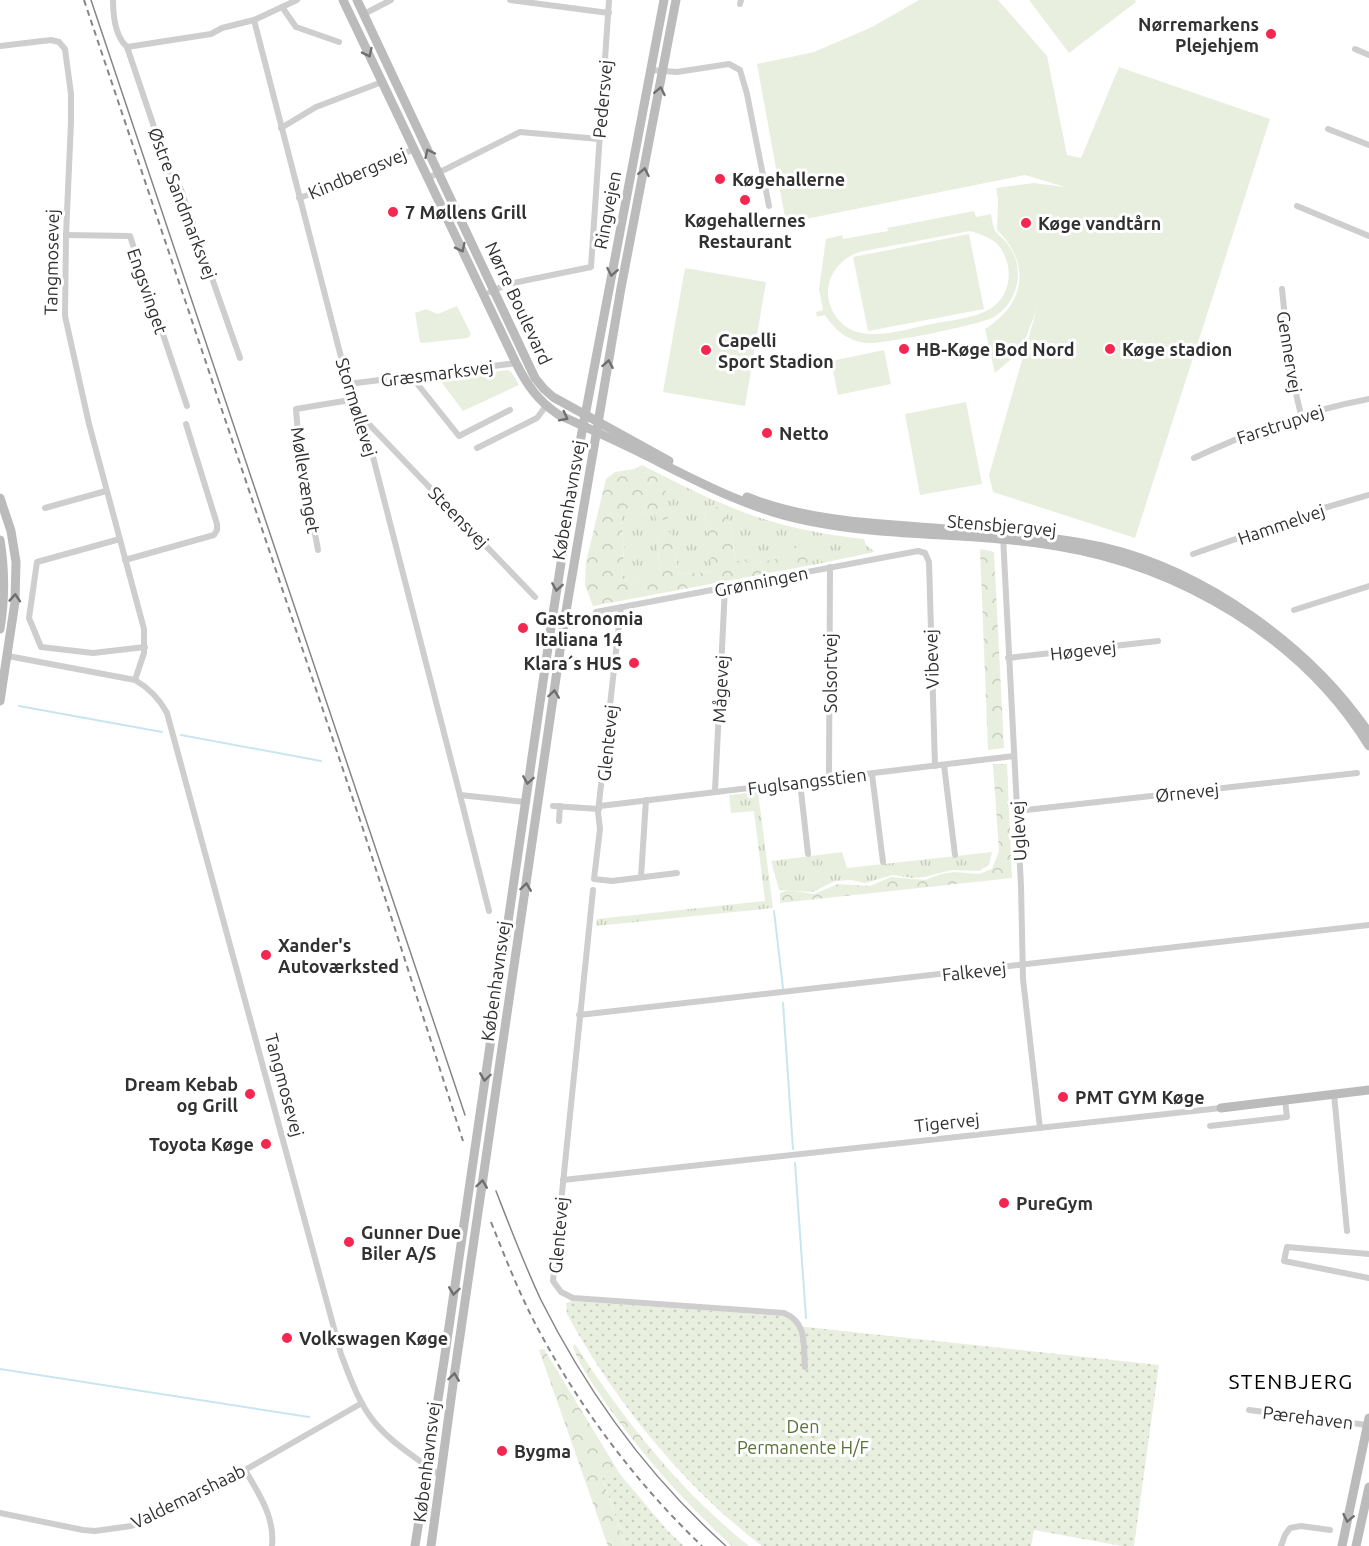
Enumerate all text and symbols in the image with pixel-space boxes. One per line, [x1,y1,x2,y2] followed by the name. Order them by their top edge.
[1138,14,1259,55] place label: Nørremarkens Plejehjem
[1264,27,1278,41] marker: Nørremarkens Plejehjem
[361,47,373,58] one-way arrow
[589,59,615,139] street label: Pedersvej
[652,86,665,96] one-way arrow
[145,124,221,282] street label: Østre Sandmarksvej
[305,143,409,203] street label: Kindbergsvej
[425,149,437,160] one-way arrow
[637,167,650,177] one-way arrow
[590,169,624,251] street label: Ringvejen
[732,169,845,189] place label: Køgehallerne
[713,172,727,186] marker: Køgehallerne
[738,193,752,207] marker: Køgehallernes Restaurant
[405,202,527,222] place label: 7 Møllens Grill
[386,205,400,219] marker: 7 Møllens Grill
[40,209,62,315] street label: Tangmosevej
[684,210,806,251] place label: Køgehallernes Restaurant
[1038,213,1161,233] place label: Køge vandtårn
[1019,216,1033,230] marker: Køge vandtårn
[482,238,556,368] street label: Nørre Boulevard
[454,241,466,252] one-way arrow
[124,246,172,336] street label: Engsvinget
[606,267,619,277] one-way arrow
[1274,310,1306,394] street label: Gennervej
[718,330,834,371] place label: Capelli Sport Stadion
[916,339,1075,359] place label: HB-Køge Bod Nord
[1122,339,1232,359] place label: Køge stadion
[897,342,911,356] marker: HB-Køge Bod Nord
[1103,342,1117,356] marker: Køge stadion
[699,343,713,357] marker: Capelli Sport Stadion
[332,355,382,459] street label: Stormøllevej
[379,356,495,390] street label: Græsmarksvej
[601,359,613,368] one-way arrow
[1234,401,1326,447] street label: Farstrupvej
[558,409,569,421] one-way arrow
[779,423,829,443] place label: Netto
[288,425,324,535] street label: Møllevænget
[760,426,774,440] marker: Netto
[548,438,588,562] street label: Københavnsvej
[425,482,493,552] street label: Steensvej
[1235,500,1327,548] street label: Hammelvej
[947,510,1057,540] street label: Stensbjergvej
[712,562,810,600] street label: Grønningen
[552,583,564,592] one-way arrow
[8,594,21,603] one-way arrow
[535,608,643,649] place label: Gastronomia Italiana 14
[516,621,530,635] marker: Gastronomia Italiana 14
[920,629,942,689] street label: Vibevej
[820,633,840,713] street label: Solsortvej
[1049,637,1117,663] street label: Høgevej
[523,653,622,673] place label: Klara´s HUS
[708,654,732,724] street label: Mågevej
[627,656,641,670] marker: Klara´s HUS
[547,689,559,698] one-way arrow
[593,704,621,782] street label: Glentevej
[746,764,868,798] street label: Fuglsangsstien
[523,775,535,785] one-way arrow
[1154,779,1220,805] street label: Ørnevej
[1006,800,1030,862] street label: Uglevej
[519,882,531,891] one-way arrow
[477,919,513,1043] street label: Københavnsvej
[278,935,399,976] place label: Xander's Autoværksted
[259,948,273,962] marker: Xander's Autoværksted
[941,958,1007,984] street label: Falkevej
[262,1031,308,1139] street label: Tangmosevej
[479,1072,491,1081] one-way arrow
[125,1074,239,1115] place label: Dream Kebab og Grill
[243,1087,257,1101] marker: Dream Kebab og Grill
[1075,1087,1205,1107] place label: PMT GYM Køge
[1056,1090,1070,1104] marker: PMT GYM Køge
[913,1109,981,1135] street label: Tigervej
[149,1134,254,1154] place label: Toyota Køge
[259,1137,273,1151] marker: Toyota Køge
[475,1179,488,1189] one-way arrow
[1016,1193,1093,1213] place label: PureGym
[545,1196,571,1274] street label: Glentevej
[997,1196,1011,1210] marker: PureGym
[361,1222,461,1263] place label: Gunner Due Biler A/S
[342,1235,356,1249] marker: Gunner Due Biler A/S
[449,1286,461,1295] one-way arrow
[299,1328,448,1348] place label: Volkswagen Køge
[280,1331,294,1345] marker: Volkswagen Køge
[1228,1369,1354,1393] district label: STENBJERG
[447,1372,459,1381] one-way arrow
[409,1401,443,1523] street label: Københavnsvej
[1262,1402,1354,1432] street label: Pærehaven
[737,1416,869,1457] park label: Den Permanente H/F
[514,1441,571,1461] place label: Bygma
[495,1444,509,1458] marker: Bygma
[128,1460,248,1532] street label: Valdemarshaab
[1342,1513,1355,1523] one-way arrow

